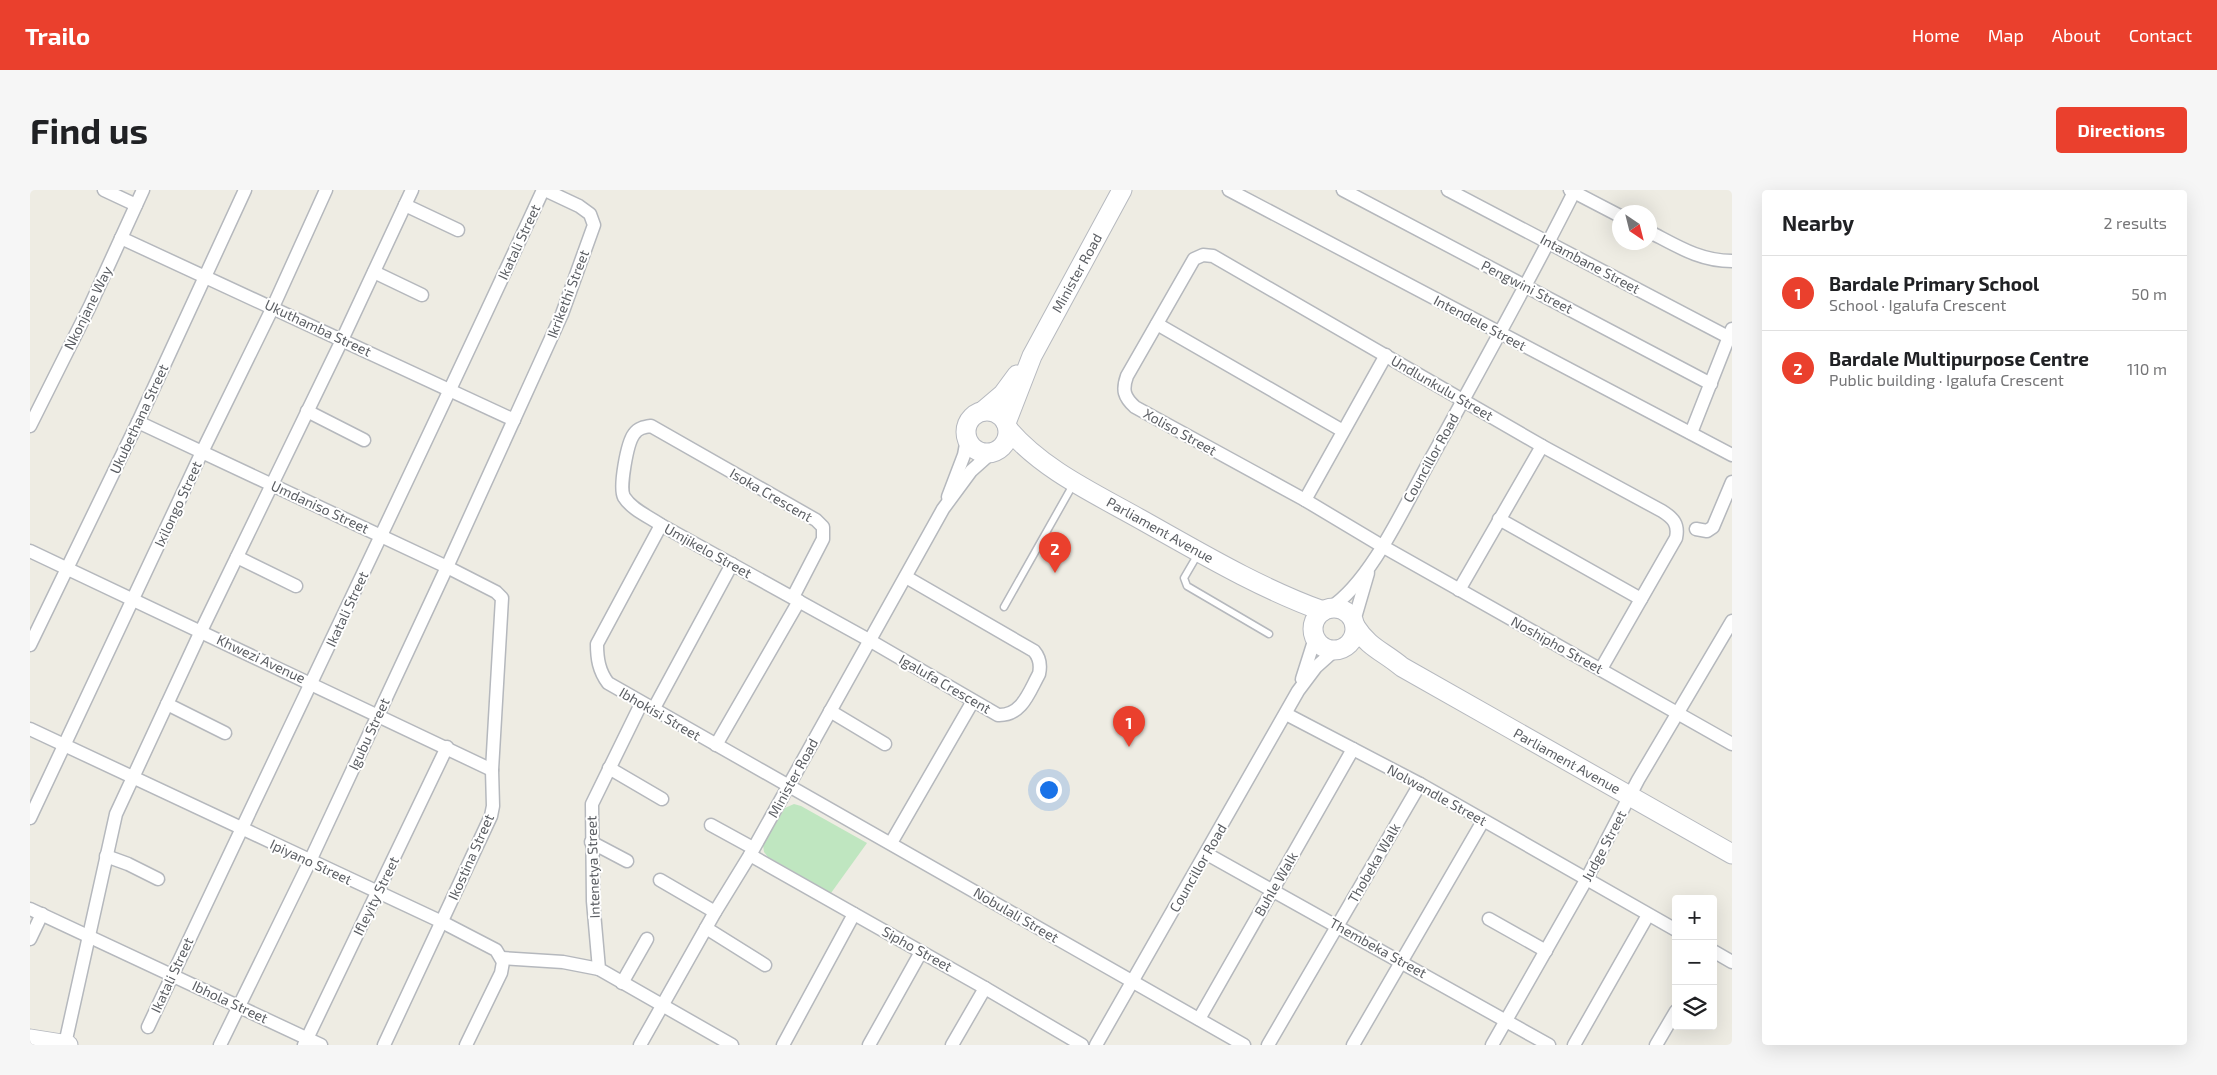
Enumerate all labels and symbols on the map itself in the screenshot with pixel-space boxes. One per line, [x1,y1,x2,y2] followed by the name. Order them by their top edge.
[494,201,543,282] street label: Ikatali Street
[1612,205,1657,250] north arrow
[1048,230,1105,315] street label: Minister Road
[1537,230,1643,297] street label: Intambane Street
[543,247,592,340] street label: Ikrikethi Street
[1479,256,1576,317] street label: Pengwini Street
[60,263,115,352] street label: Nkonjane Way
[1431,291,1529,354] street label: Intendele Street
[262,295,374,360] street label: Ukuthamba Street
[1388,351,1496,424] street label: Undlunkulu Street
[106,361,171,476] street label: Ukubethana Street
[1141,404,1220,459] street label: Xoliso Street
[1399,410,1462,505] street label: Councillor Road
[150,458,205,549] street label: Ixilongo Street
[727,464,816,525] street label: Isoka Crescent
[269,476,372,537] street label: Umdaniso Street
[1104,493,1217,566] street label: Parliament Avenue
[662,520,755,582] street label: Umjikelo Street
[1039,532,1071,573] pin: 2
[322,568,371,649] street label: Ikatali Street
[1508,612,1606,677] street label: Noshipho Street
[214,631,308,686] street label: Khwezi Avenue
[896,650,994,717] street label: Igalufa Crescent
[617,683,704,744] street label: Ibhokisi Street
[344,695,393,772] street label: Igubu Street
[1113,706,1145,747] pin: 1
[1511,724,1624,797] street label: Parliament Avenue
[764,735,821,820] street label: Minister Road
[1385,760,1490,829] street label: Nolwandle Street
[1036,777,1062,803] your location
[1578,807,1629,884] street label: Judge Street
[444,811,497,902] street label: Ikostina Street
[582,815,603,919] street label: Intenetya Street
[1165,820,1230,915] street label: Councillor Road
[1344,820,1403,906] street label: Thobeka Walk
[268,835,355,888] street label: Ipiyano Street
[1250,849,1301,919] street label: Buhle Walk
[349,853,402,938] street label: Ifleyity Street
[971,883,1062,946] street label: Nobulali Street
[1327,914,1430,981] street label: Thembeka Street
[879,922,955,975] street label: Sipho Street
[147,934,196,1015] street label: Ikatali Street
[190,977,271,1026] street label: Ibhola Street

